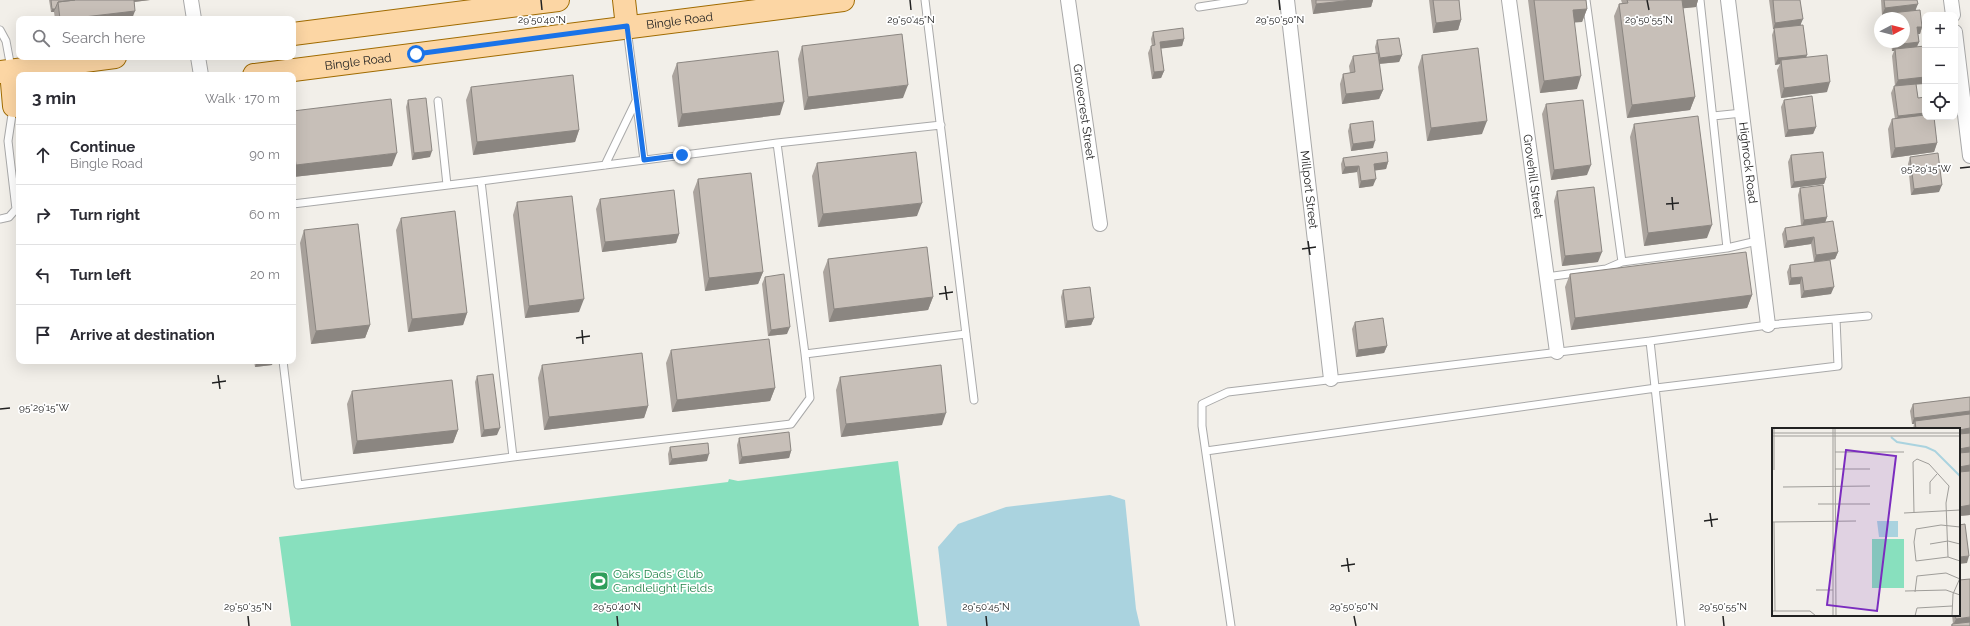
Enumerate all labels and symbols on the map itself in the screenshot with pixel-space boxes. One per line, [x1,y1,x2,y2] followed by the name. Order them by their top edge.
[645,10,714,32] street label: Bingle Road
[1874,12,1910,48] north arrow
[518,14,566,25] text: 29°50'40"N
[887,14,935,25] text: 29°50'45"N
[1256,14,1304,25] text: 29°50'50"N
[1625,14,1673,25] text: 29°50'55"N
[407,45,425,63] route start
[324,51,392,73] street label: Bingle Road
[1070,63,1098,161] street label: Grovecrest Street
[1736,121,1760,204] street label: Highrock Road
[1520,133,1546,219] street label: Grovehill Street
[673,146,691,164] route end
[1298,150,1321,230] street label: Millport Street
[1901,163,1951,174] text: 95°29'15"W
[19,402,69,413] text: 95°29'15"W
[1772,428,1960,616] inset map
[613,567,713,595] place label: Oaks Dads' Club Candlelight Fields
[588,570,610,592] sports icon: Oaks Dads' Club Candlelight Fields
[224,601,272,612] text: 29°50'35"N
[593,601,641,612] text: 29°50'40"N
[962,601,1010,612] text: 29°50'45"N
[1330,601,1378,612] text: 29°50'50"N
[1699,601,1747,612] text: 29°50'55"N

